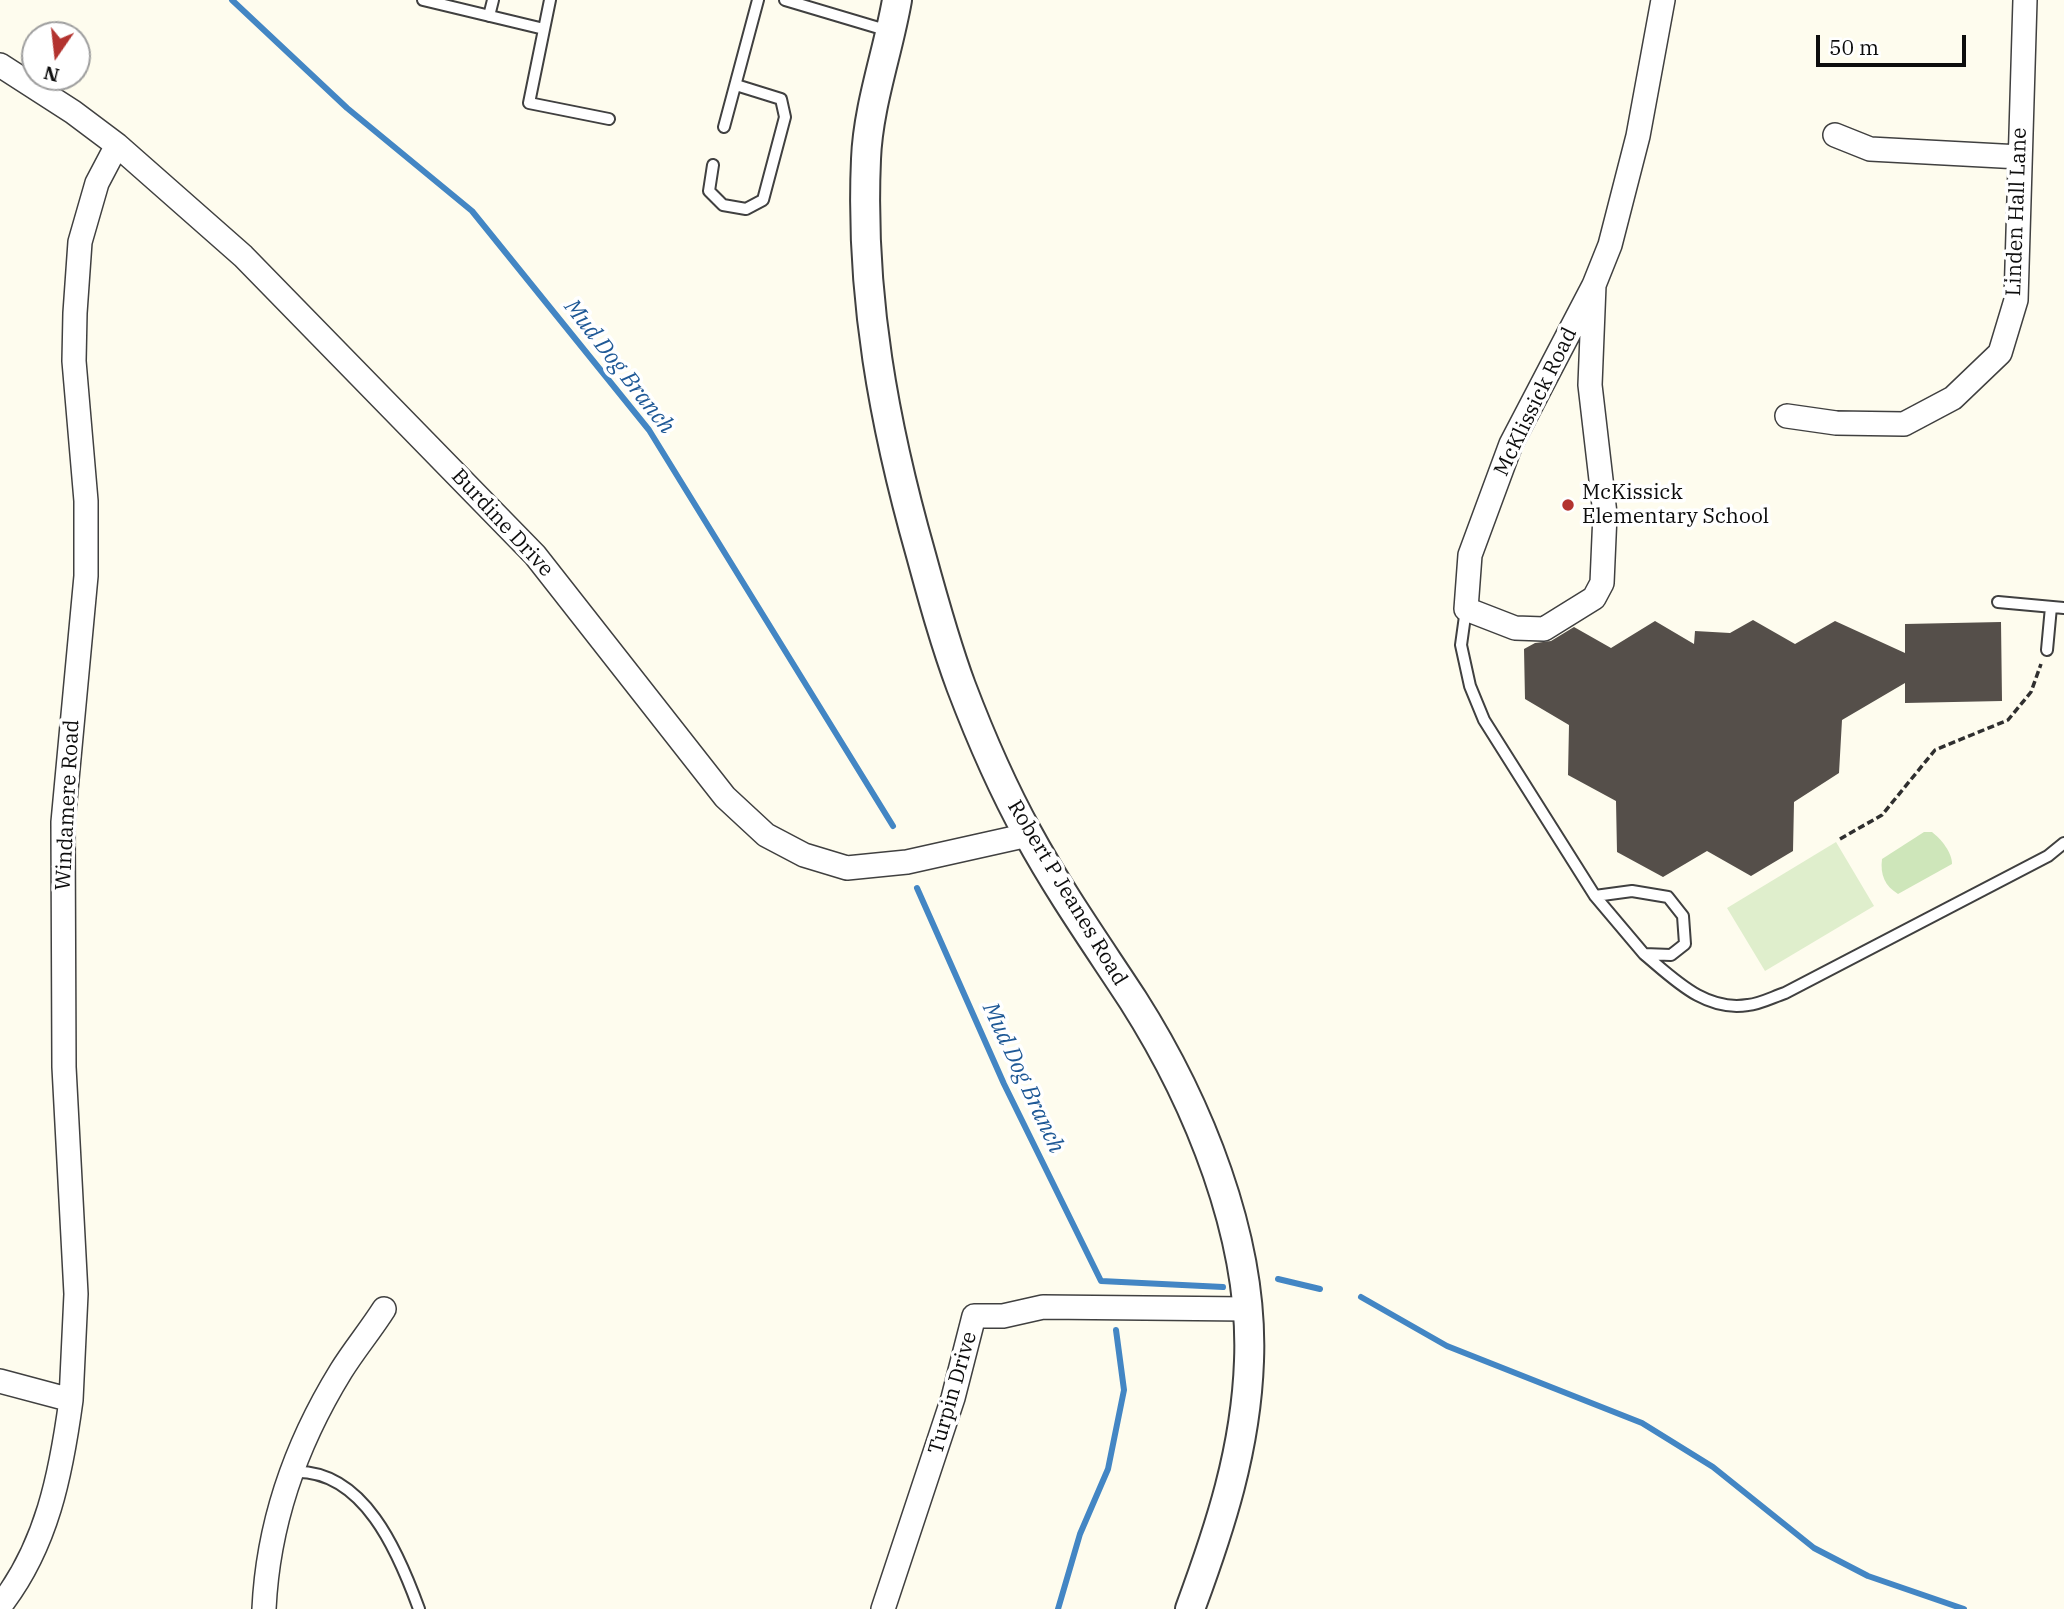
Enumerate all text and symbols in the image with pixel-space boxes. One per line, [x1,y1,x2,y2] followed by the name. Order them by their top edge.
[21,21,91,91] north arrow
[1819,21,1969,65] scale bar
[1829,33,1879,61] text: 50 m
[41,61,62,88] text: N
[2001,127,2033,297] street label: Linden Hall Lane
[558,294,680,440] water label: Mud Dog Branch
[1489,324,1583,480] street label: McKlissick Road
[446,464,558,582] street label: Burdine Drive
[1582,480,1769,530] place label: McKissick Elementary School
[1560,497,1576,513] marker: McKissick Elementary School
[51,719,85,891] street label: Windamere Road
[1002,796,1132,990] street label: Robert P Jeanes Road
[976,998,1070,1158] water label: Mud Dog Branch
[923,1329,983,1457] street label: Turpin Drive

